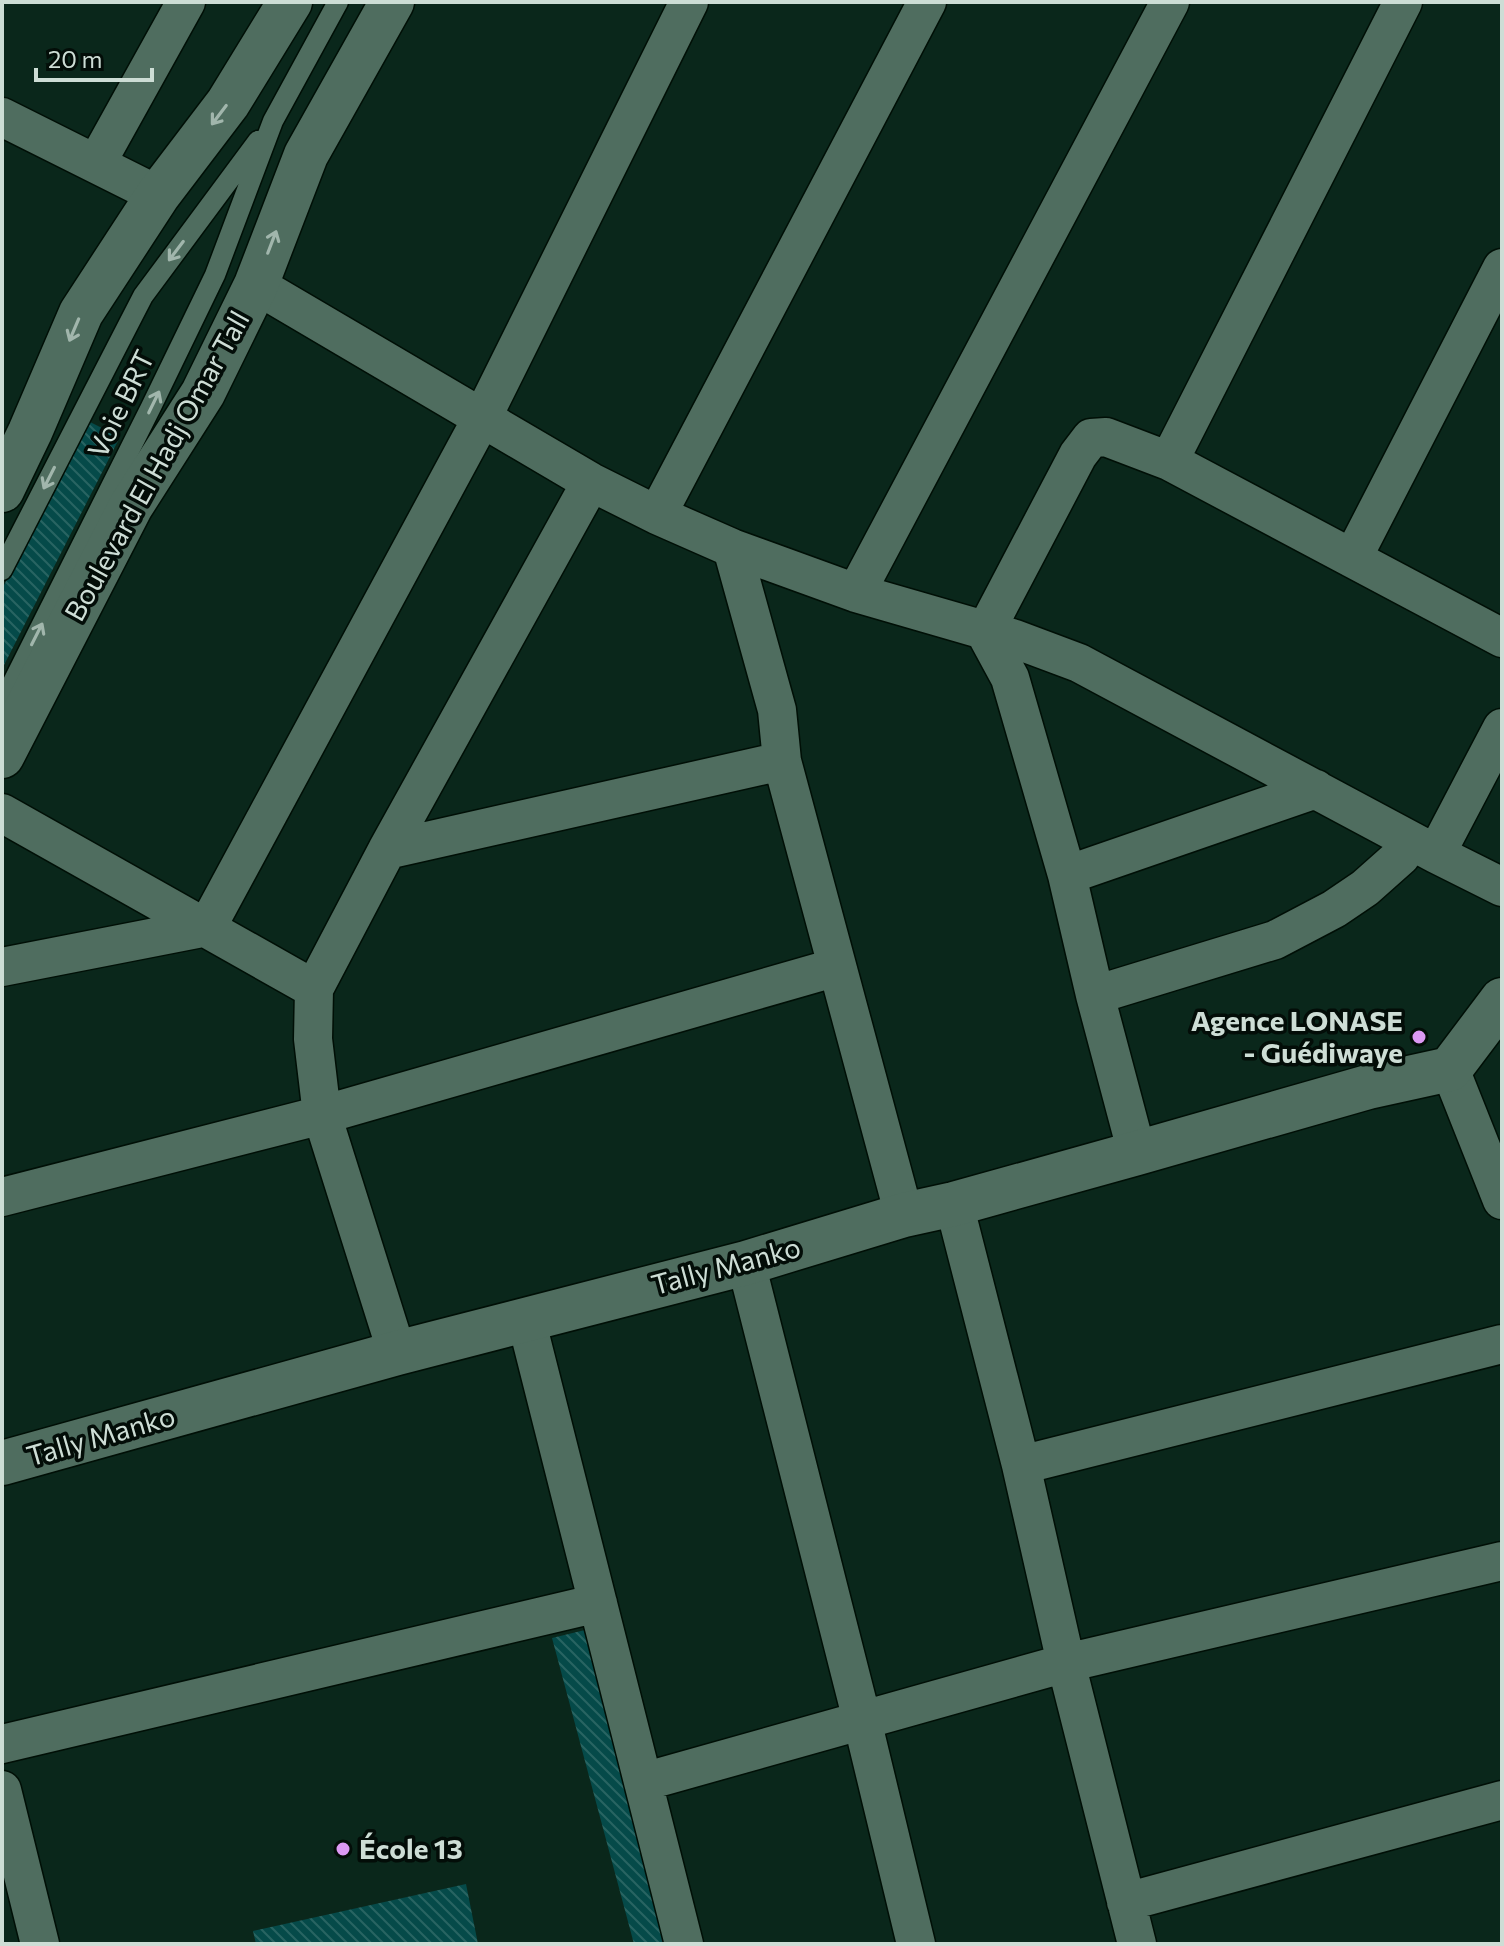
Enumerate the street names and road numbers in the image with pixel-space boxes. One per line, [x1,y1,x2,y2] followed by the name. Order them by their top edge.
[57,305,256,626] street label: Boulevard El Hadj Omar Tall
[79,344,161,463] street label: Voie BRT
[648,1229,804,1301] street label: Tally Manko
[23,1398,179,1472] street label: Tally Manko

